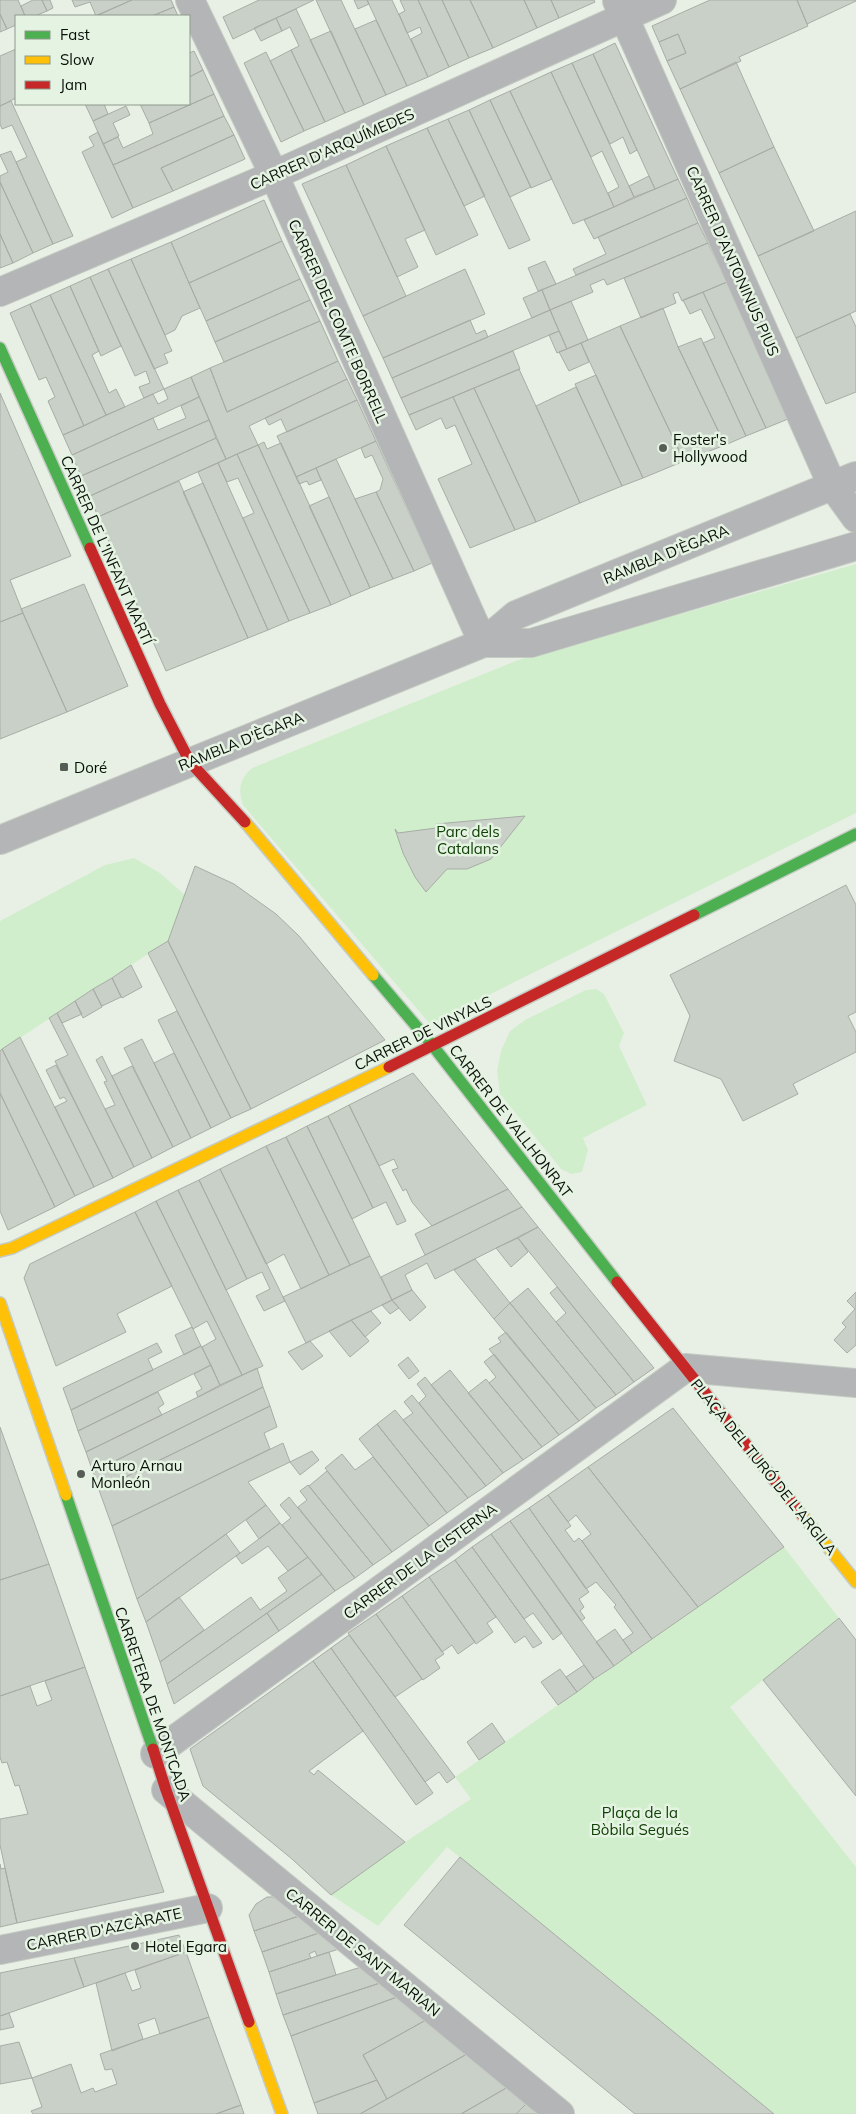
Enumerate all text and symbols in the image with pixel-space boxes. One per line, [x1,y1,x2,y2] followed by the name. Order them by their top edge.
[15,15,190,105] legend
[60,25,90,44] text: Fast
[60,50,94,69] text: Slow
[60,75,87,94] text: Jam
[247,104,417,194] street label: CARRER D'ARQUÍMEDES
[682,163,784,359] street label: CARRER D'ANTONINUS PIUS
[284,216,392,426] street label: CARRER DEL COMTE BORRELL
[673,430,747,466] place label: Foster's Hollywood
[657,442,669,454] marker: Foster's Hollywood
[57,452,158,649] street label: CARRER DE L'INFANT MARTÍ
[600,520,732,588] street label: RAMBLA D'ÈGARA
[175,707,307,775] street label: RAMBLA D'ÈGARA
[74,758,107,777] place label: Doré
[58,761,70,773] marker: Doré
[436,822,500,858] park label: Parc dels Catalans
[351,991,495,1075] street label: CARRER DE VINYALS
[445,1041,577,1201] street label: CARRER DE VALLHONRAT
[687,1375,841,1559] street label: PLAÇA DEL TURÓ DE L'ARGILA
[91,1456,183,1492] place label: Arturo Arnau Monleón
[75,1468,87,1480] marker: Arturo Arnau Monleón
[339,1499,501,1623] street label: CARRER DE LA CISTERNA
[111,1604,195,1804] street label: CARRETERA DE MONTCADA
[591,1803,689,1839] park label: Plaça de la Bòbila Segués
[282,1884,444,2020] street label: CARRER DE SANT MARIAN
[25,1903,183,1955] street label: CARRER D'AZCÀRATE
[145,1937,227,1956] place label: Hotel Egara
[129,1940,141,1952] marker: Hotel Egara

